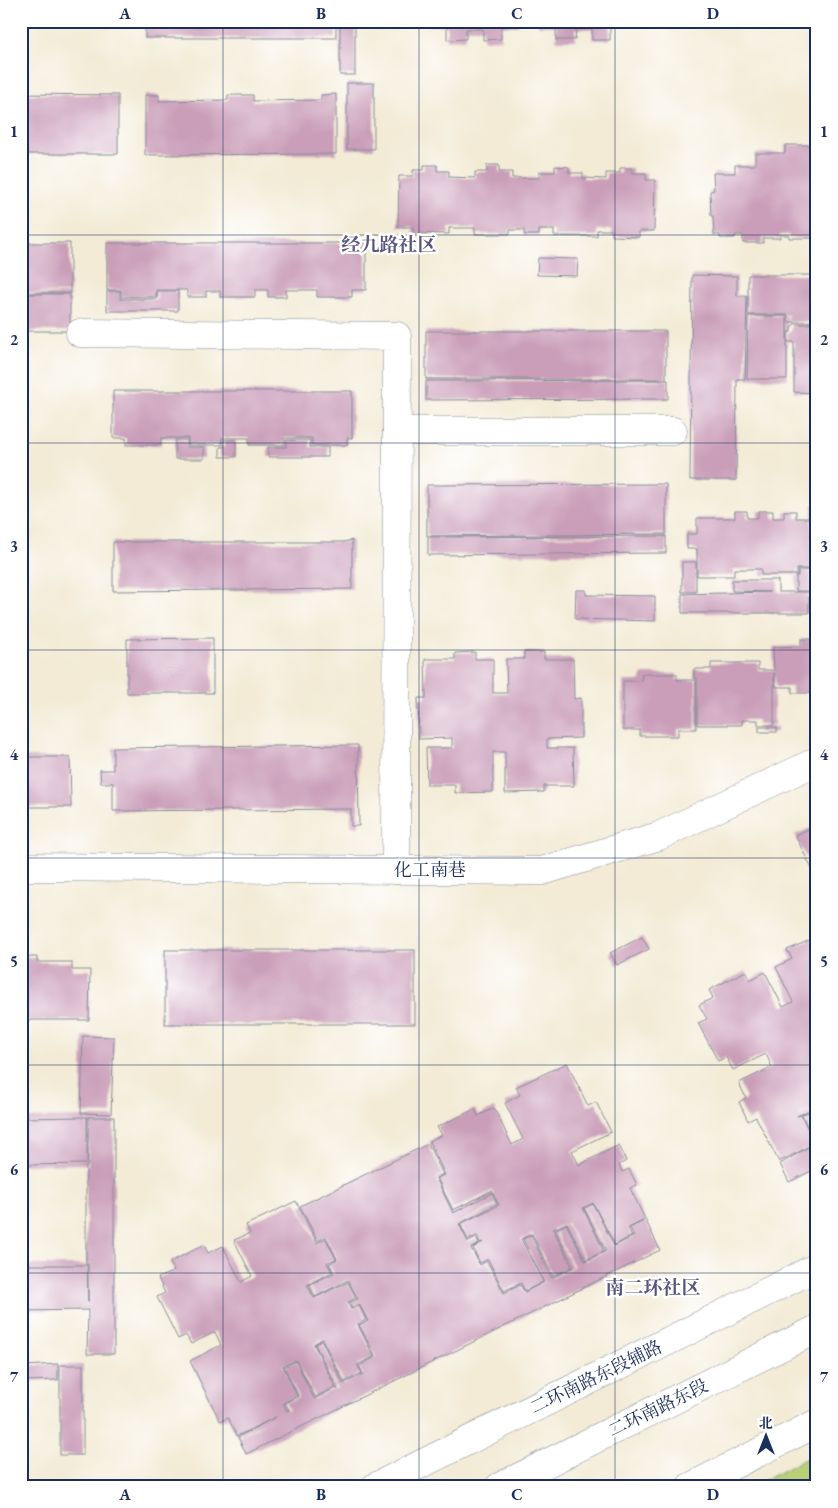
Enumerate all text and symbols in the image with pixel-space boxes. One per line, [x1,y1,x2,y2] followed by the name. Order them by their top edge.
[118,3,131,24] text: A
[316,3,326,24] text: B
[511,3,523,24] text: C
[707,3,719,24] text: D
[10,121,18,142] text: 1
[820,121,828,142] text: 1
[341,232,437,257] district label: 经九路社区
[10,329,19,350] text: 2
[820,329,829,350] text: 2
[10,536,18,557] text: 3
[820,536,828,557] text: 3
[10,744,19,765] text: 4
[820,744,829,765] text: 4
[394,858,466,881] street label: 化工南巷
[10,951,18,972] text: 5
[820,951,828,972] text: 5
[10,1159,19,1180] text: 6
[820,1159,829,1180] text: 6
[605,1275,701,1300] district label: 南二环社区
[527,1336,665,1418] street label: 二环南路东段辅路
[10,1366,19,1387] text: 7
[820,1366,829,1387] text: 7
[605,1375,711,1441] street label: 二环南路东段
[740,1410,790,1460] north arrow
[759,1414,773,1432] text: 北
[118,1484,131,1505] text: A
[316,1484,326,1505] text: B
[511,1484,523,1505] text: C
[707,1484,719,1505] text: D

